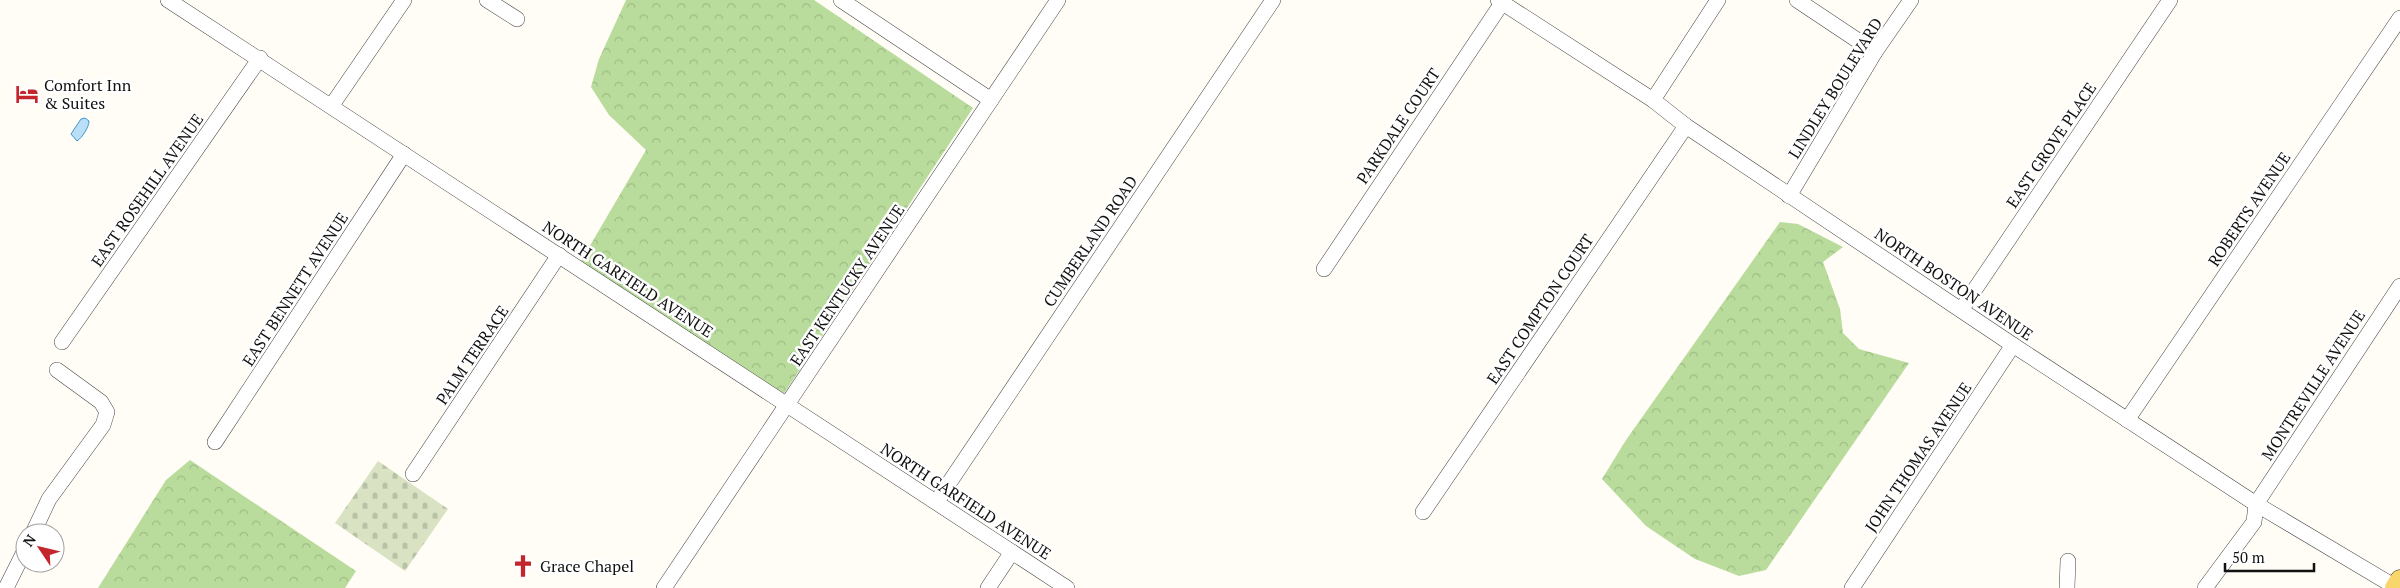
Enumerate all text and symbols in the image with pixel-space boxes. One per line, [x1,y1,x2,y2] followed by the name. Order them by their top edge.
[1783,13,1887,163] street label: LINDLEY BOULEVARD
[1351,64,1445,188] street label: PARKDALE COURT
[44,74,132,114] place label: Comfort Inn & Suites
[2001,78,2101,212] street label: EAST GROVE PLACE
[14,81,40,107] hotel icon: Comfort Inn & Suites
[86,109,208,271] street label: EAST ROSEHILL AVENUE
[2203,148,2295,270] street label: ROBERTS AVENUE
[1038,171,1142,311] street label: CUMBERLAND ROAD
[785,200,909,370] street label: EAST KENTUCKY AVENUE
[237,208,353,370] street label: EAST BENNETT AVENUE
[538,216,718,342] street label: NORTH GARFIELD AVENUE
[1870,223,2038,345] street label: NORTH BOSTON AVENUE
[1482,230,1599,388] street label: EAST COMPTON COURT
[431,301,513,409] street label: PALM TERRACE
[2256,306,2370,464] street label: MONTREVILLE AVENUE
[1860,378,1976,536] street label: JOHN THOMAS AVENUE
[876,438,1056,564] street label: NORTH GARFIELD AVENUE
[15,523,65,573] north arrow
[18,530,40,550] text: N
[2225,540,2314,572] scale bar
[2232,547,2265,567] text: 50 m
[510,553,536,579] church icon: Grace Chapel
[540,555,634,577] place label: Grace Chapel

